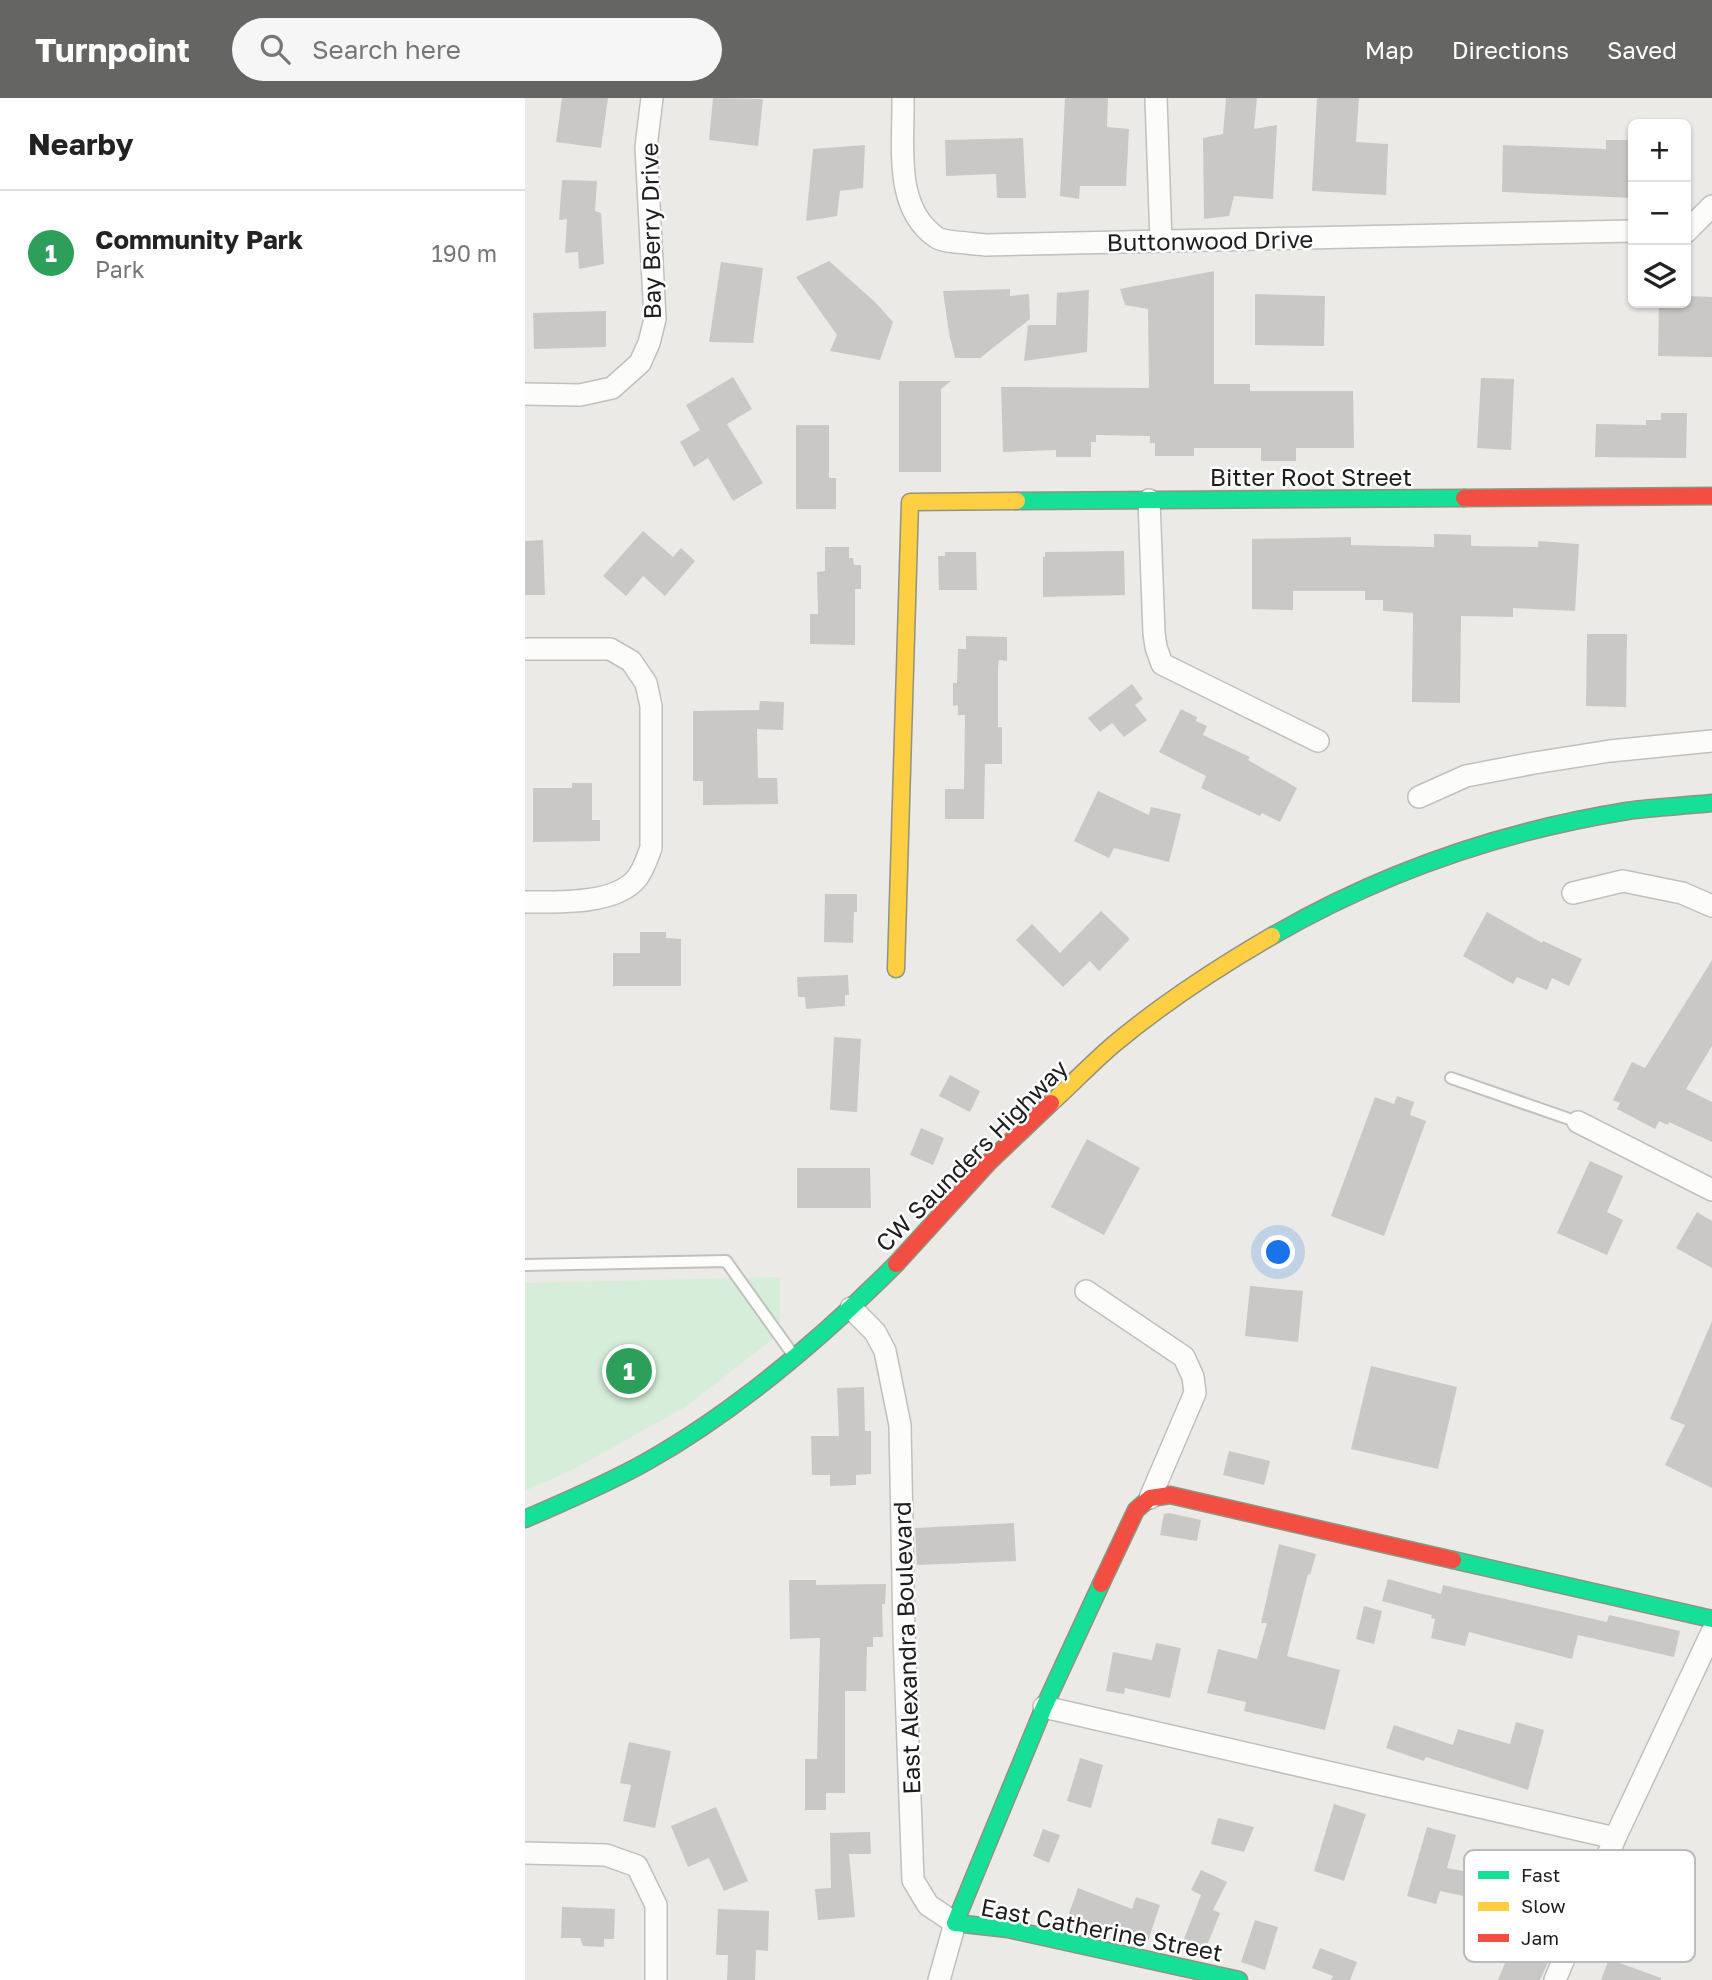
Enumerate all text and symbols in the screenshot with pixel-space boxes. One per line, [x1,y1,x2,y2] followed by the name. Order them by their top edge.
[232,18,722,81] search box
[35,30,190,69] text: Turnpoint
[256,30,294,68] icon: search
[312,34,461,65] text: Search here
[1365,35,1414,64] text: Map
[1452,35,1569,64] text: Directions
[1607,35,1677,64] text: Saved
[1628,119,1691,308] map controls
[1628,119,1691,182] button: +
[28,126,133,162] text: Nearby
[634,142,666,320] street label: Bay Berry Drive
[1628,182,1691,245] button: −
[95,224,303,255] text: Community Park
[1106,224,1314,256] street label: Buttonwood Drive
[45,239,57,267] text: 1
[432,239,497,267] text: 190 m
[1628,245,1691,308] button: layers
[95,255,145,283] text: Park
[1210,462,1412,491] street label: Bitter Root Street
[869,1053,1073,1257] street label: CW Saunders Highway
[1261,1235,1295,1269] your location
[606,1345,652,1397] pin: 1
[886,1501,926,1795] street label: East Alexandra Boulevard
[1464,1850,1695,1962] legend
[1521,1863,1560,1886] text: Fast
[979,1891,1225,1967] street label: East Catherine Street
[1521,1894,1566,1917] text: Slow
[1521,1926,1559,1949] text: Jam

